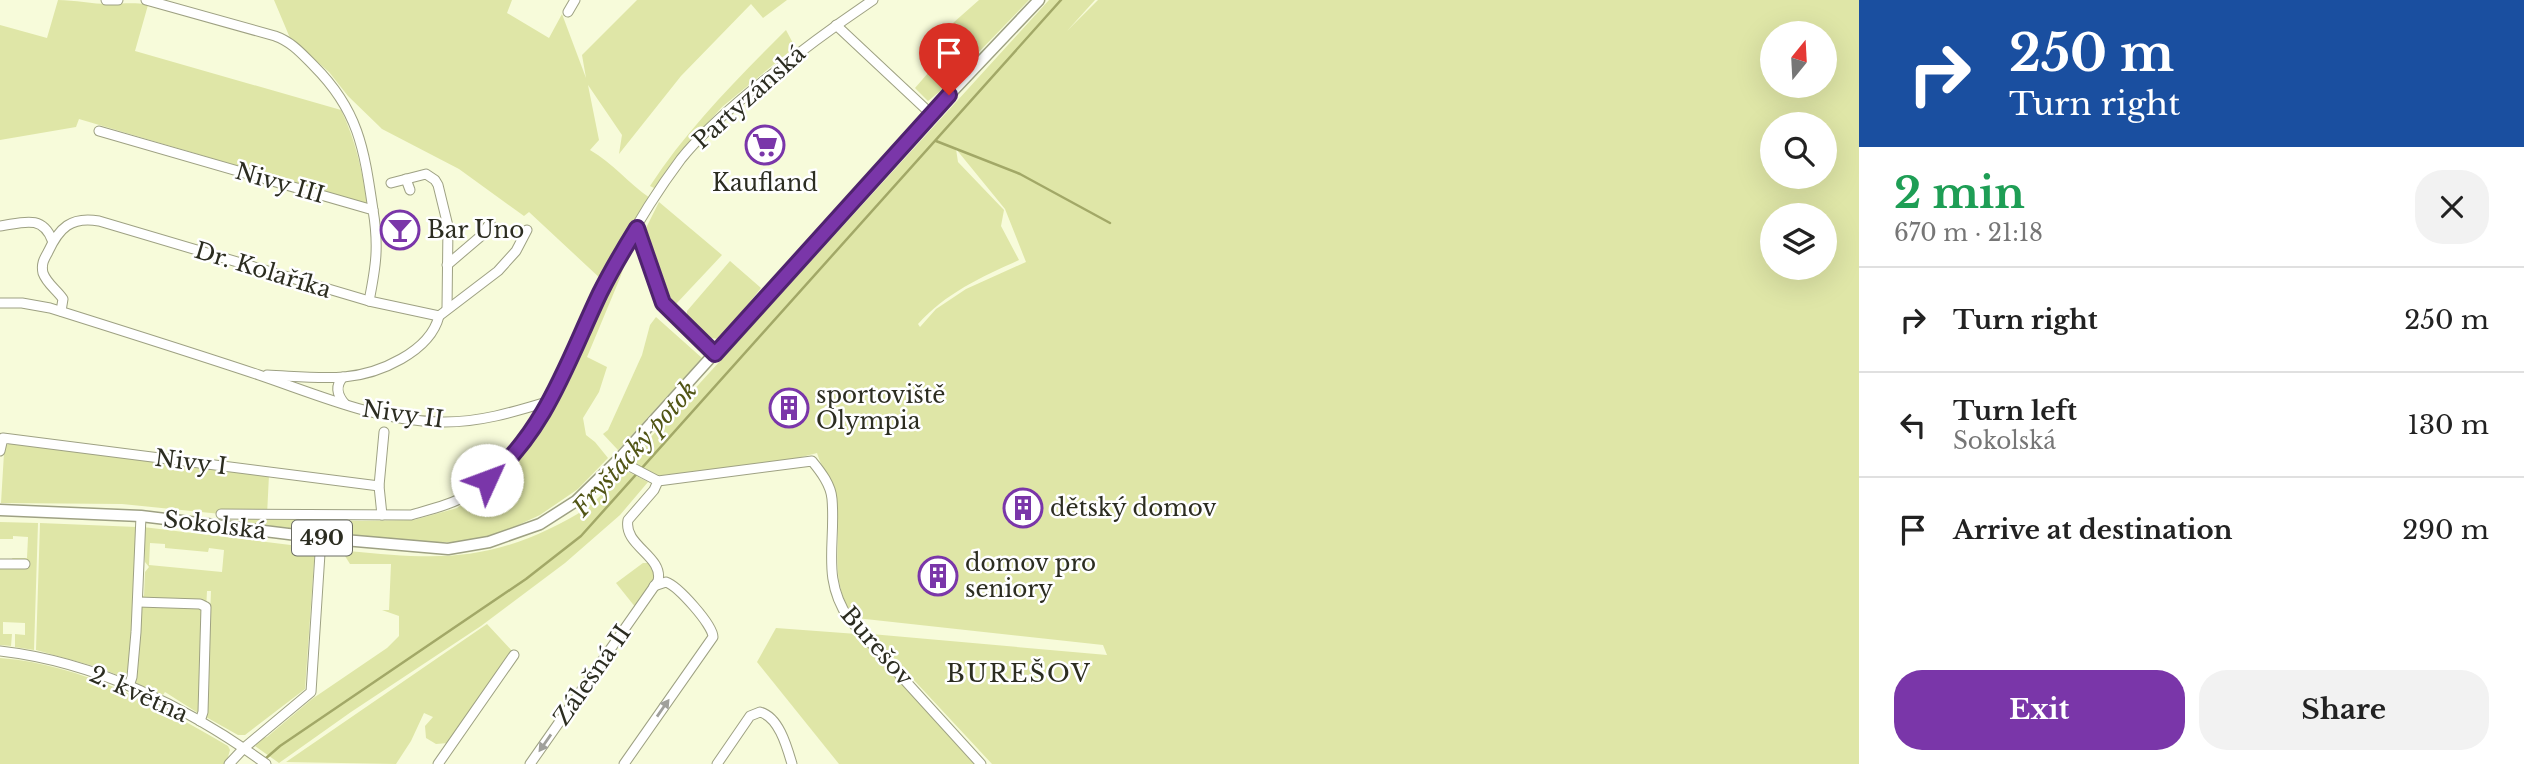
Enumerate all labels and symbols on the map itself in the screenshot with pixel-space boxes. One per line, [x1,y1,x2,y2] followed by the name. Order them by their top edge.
[1760,21,1838,98] north arrow
[919,23,979,95] pin
[687,39,811,155] street label: Partyzánská
[744,124,786,166] supermarket icon: Kaufland
[232,157,328,209] street label: Nivy III
[712,169,818,197] place label: Kaufland
[379,209,421,251] bar icon: Bar Uno
[427,216,524,244] place label: Bar Uno
[191,236,335,304] street label: Dr. Kolaříka
[566,375,703,523] water label: Fryštácký potok
[816,381,946,435] place label: sportoviště Olympia
[768,387,810,429] building icon: sportoviště Olympia
[360,394,446,434] street label: Nivy II
[450,443,524,517] position arrow
[153,444,229,480] street label: Nivy I
[1002,487,1044,529] building icon: dětský domov
[1050,494,1216,522] place label: dětský domov
[162,505,268,545] street label: Sokolská
[292,520,352,556] road number: 490
[965,549,1096,603] place label: domov pro seniory
[917,555,959,597] building icon: domov pro seniory
[835,601,919,691] street label: Burešov
[547,620,637,730] street label: Zálešná II
[946,658,1092,688] district label: BUREŠOV
[85,660,193,728] street label: 2. května
[656,699,670,717] one-way arrow
[538,734,552,752] one-way arrow

